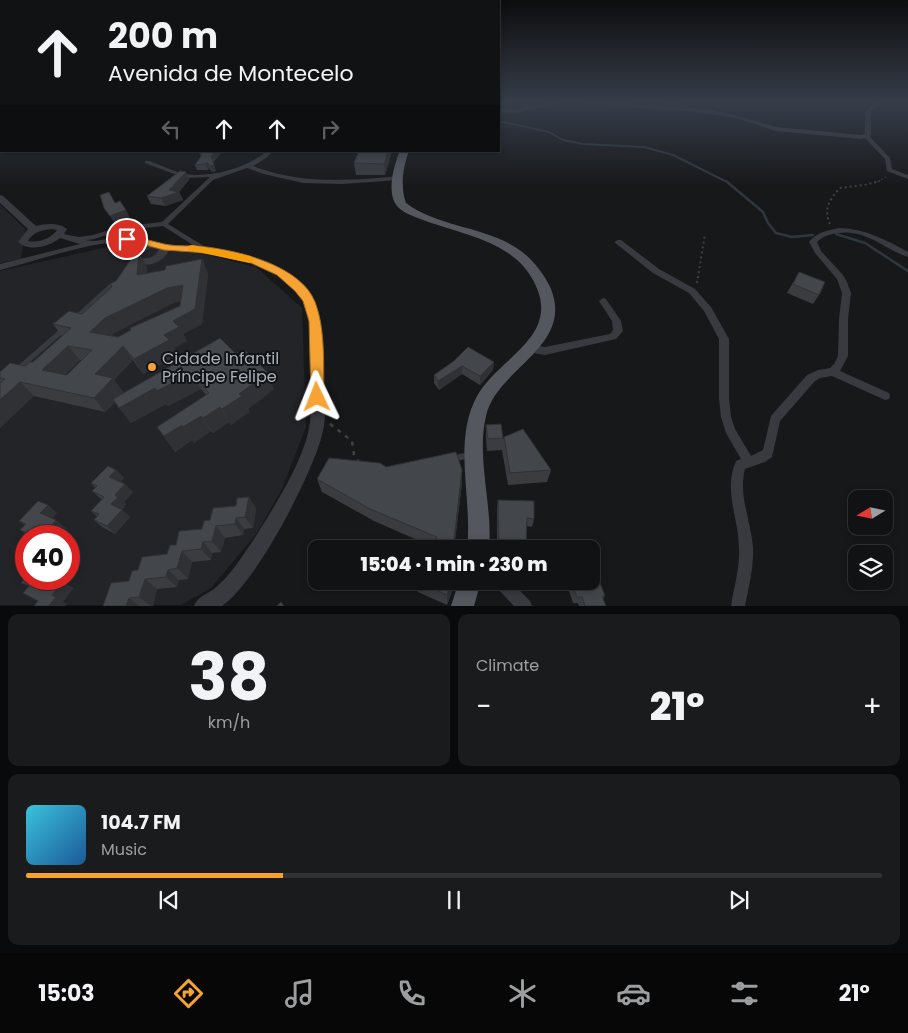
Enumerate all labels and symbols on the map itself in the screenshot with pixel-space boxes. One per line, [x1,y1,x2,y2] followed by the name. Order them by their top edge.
[106,218,148,260] pin
[162,347,279,388] place label: Cidade Infantil Príncipe Felipe
[146,361,158,373] marker: Cidade Infantil Príncipe Felipe
[290,370,342,422] position arrow
[848,490,892,535] north arrow
[15,525,80,590] speed limit sign: 40

